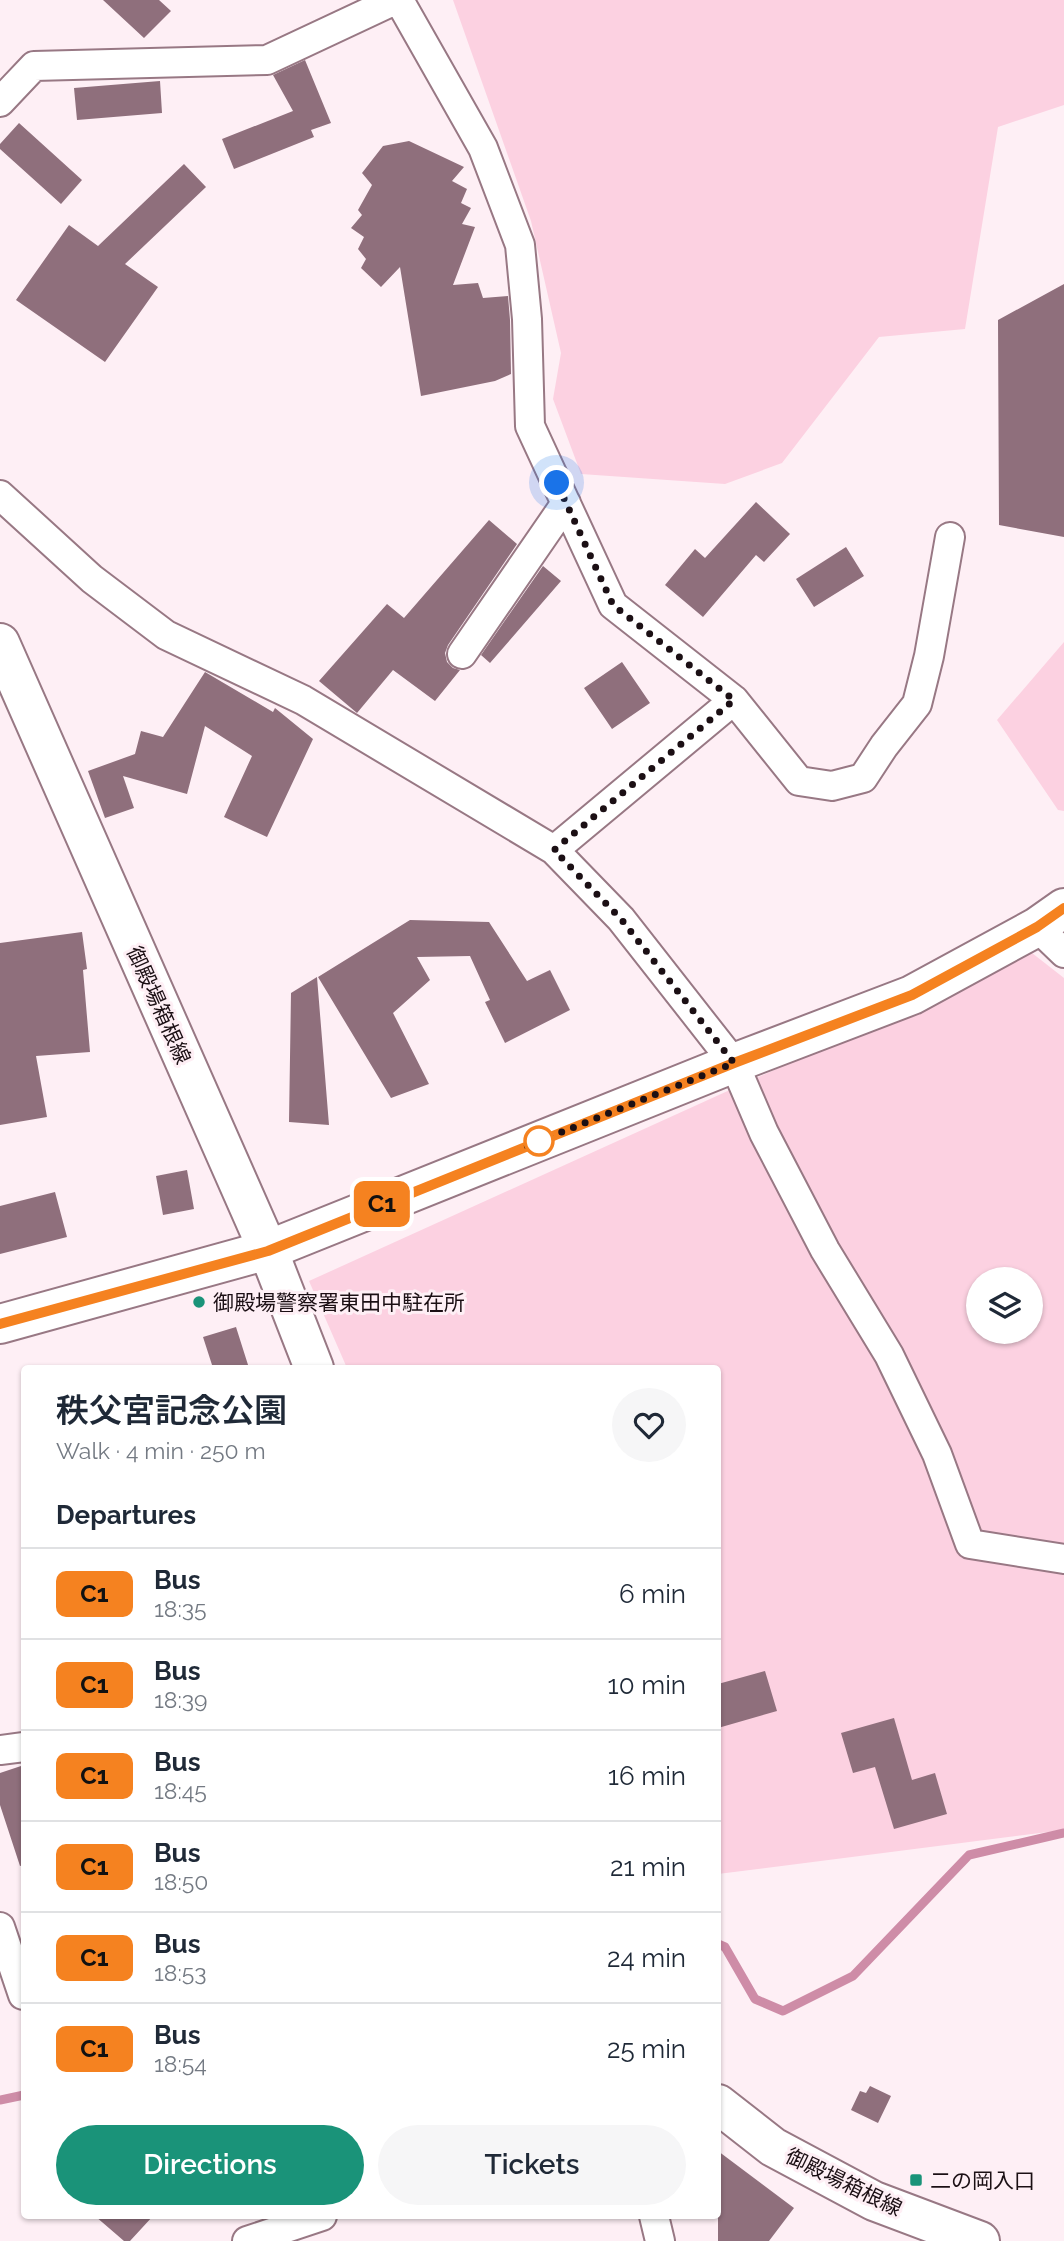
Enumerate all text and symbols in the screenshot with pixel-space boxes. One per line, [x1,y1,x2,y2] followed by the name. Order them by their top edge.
[539,465,574,500] your location
[122,942,196,1068] street label: 御殿場箱根線
[524,1126,554,1156] unlabelled marker
[350,1181,414,1227] line badge: C1
[368,1189,396,1218] text: C1
[966,1267,1043,1344] map controls
[966,1267,1043,1344] button: layers
[213,1290,465,1315] place label: 御殿場警察署東田中駐在所
[191,1294,207,1310] marker: 御殿場警察署東田中駐在所
[612,1388,686,1462] button: heart
[56,1391,287,1430] text: 秩父宮記念公園
[56,1437,266,1464] text: Walk · 4 min · 250 m
[56,1500,196,1530] text: Departures
[154,1565,201,1595] text: Bus
[80,1579,109,1608] text: C1
[619,1579,686,1609] text: 6 min
[154,1595,207,1622] text: 18:35
[154,1656,201,1686] text: Bus
[80,1670,109,1699] text: C1
[608,1670,686,1700] text: 10 min
[154,1686,208,1713] text: 18:39
[154,1747,201,1777] text: Bus
[80,1761,109,1790] text: C1
[608,1761,686,1791] text: 16 min
[154,1777,207,1804] text: 18:45
[154,1838,201,1868] text: Bus
[80,1852,109,1881] text: C1
[610,1852,686,1882] text: 21 min
[154,1868,208,1895] text: 18:50
[154,1929,201,1959] text: Bus
[80,1943,109,1972] text: C1
[607,1943,686,1973] text: 24 min
[154,1959,207,1986] text: 18:53
[154,2020,201,2050] text: Bus
[80,2034,109,2063] text: C1
[607,2034,686,2064] text: 25 min
[154,2050,207,2077] text: 18:54
[56,2125,364,2205] button: Directions
[378,2125,686,2205] button: Tickets
[782,2143,906,2221] street label: 御殿場箱根線
[930,2168,1035,2193] place label: 二の岡入口
[908,2172,924,2188] marker: 二の岡入口

